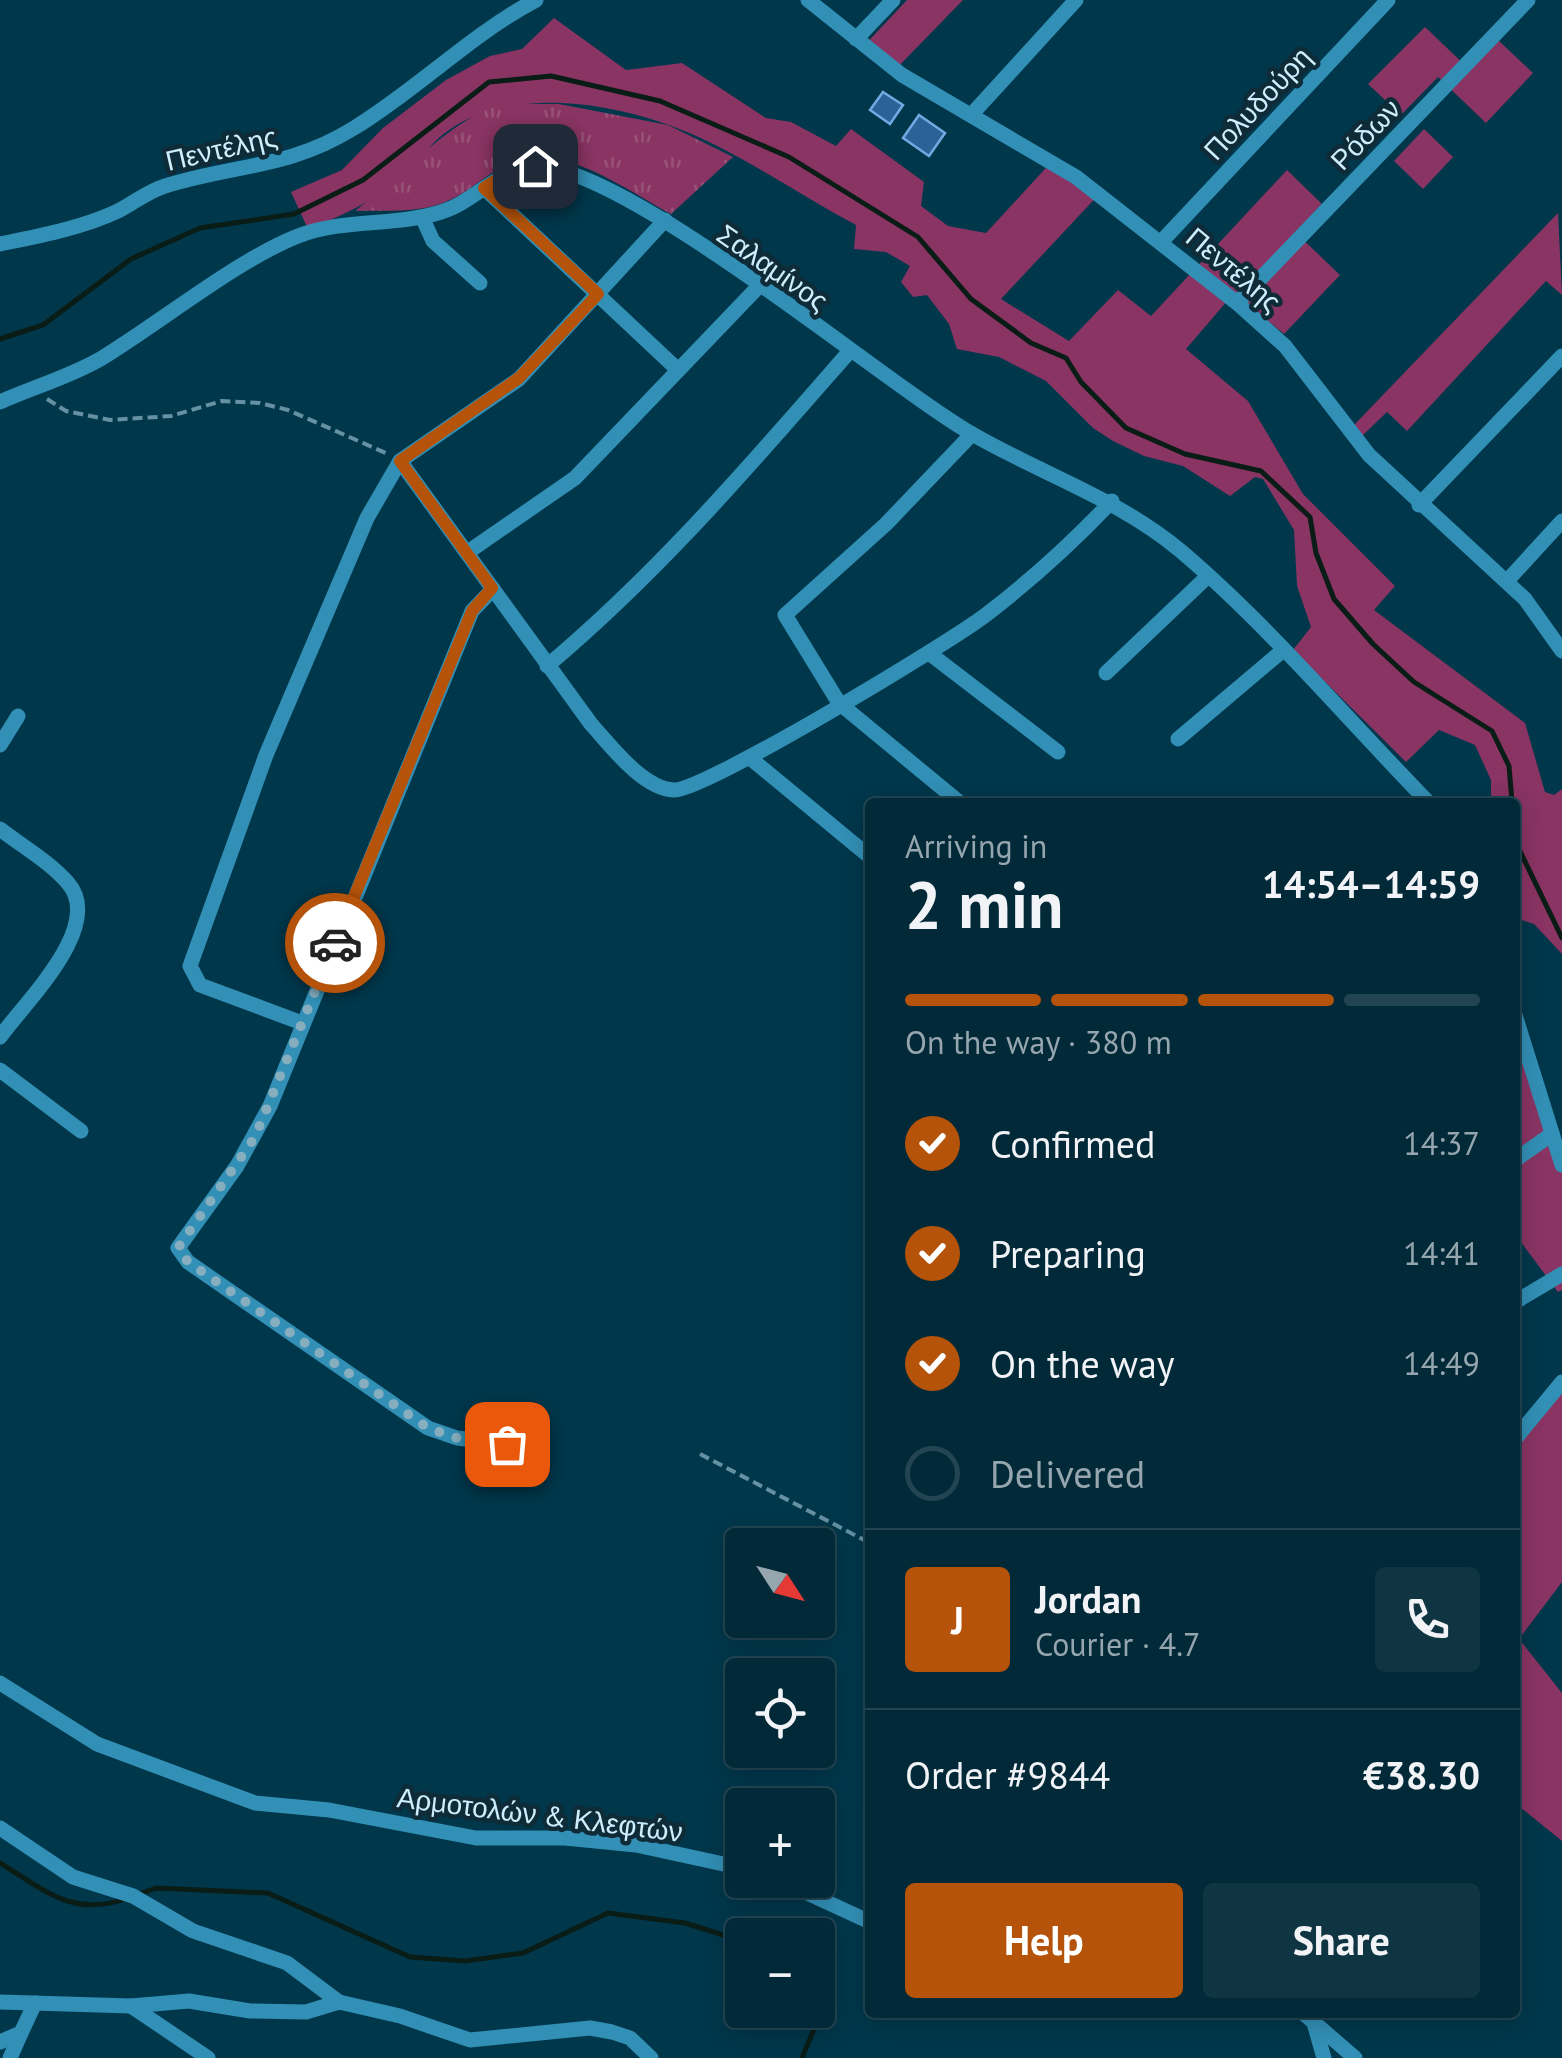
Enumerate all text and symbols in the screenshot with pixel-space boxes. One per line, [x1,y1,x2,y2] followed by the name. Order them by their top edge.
[1195,39,1319,167] street label: Πολυδούρη
[1322,90,1408,178] street label: Ρόδων
[162,117,280,179] street label: Πεντέλης
[493,124,578,209] pin
[508,139,563,194] icon: home
[710,215,836,319] street label: Σαλαμίνος
[1179,218,1289,320] street label: Πεντέλης
[905,825,1047,867] text: Arriving in
[1262,859,1480,908] text: 14:54–14:59
[905,862,1064,946] text: 2 min
[285,893,385,993] courier
[308,916,363,971] icon: car
[905,1021,1172,1063] text: On the way · 380 m
[905,1116,960,1171] icon: check
[990,1119,1156,1168] text: Confirmed
[1403,1122,1480,1164] text: 14:37
[905,1226,960,1281] icon: check
[990,1229,1146,1278] text: Preparing
[1403,1232,1480,1274] text: 14:41
[905,1336,960,1391] icon: check
[990,1339,1175,1388] text: On the way
[1403,1342,1480,1384] text: 14:49
[465,1402,550,1487] pin
[480,1417,535,1472] icon: bag
[990,1449,1145,1498] text: Delivered
[725,1528,835,1638] north arrow
[725,1528,835,2028] map controls
[1375,1567,1480,1672] button: phone
[1035,1574,1141,1623] text: Jordan
[951,1595,964,1644] text: J
[1035,1623,1201,1665] text: Courier · 4.7
[725,1658,835,1768] button: locate
[905,1750,1110,1799] text: Order #9844
[1363,1750,1480,1799] text: €38.30
[395,1778,685,1850] street label: Αρμοτολών & Κλεφτών
[725,1788,835,1898] button: +
[905,1883,1183,1998] button: Help
[1203,1883,1480,1998] button: Share
[725,1918,835,2028] button: −

